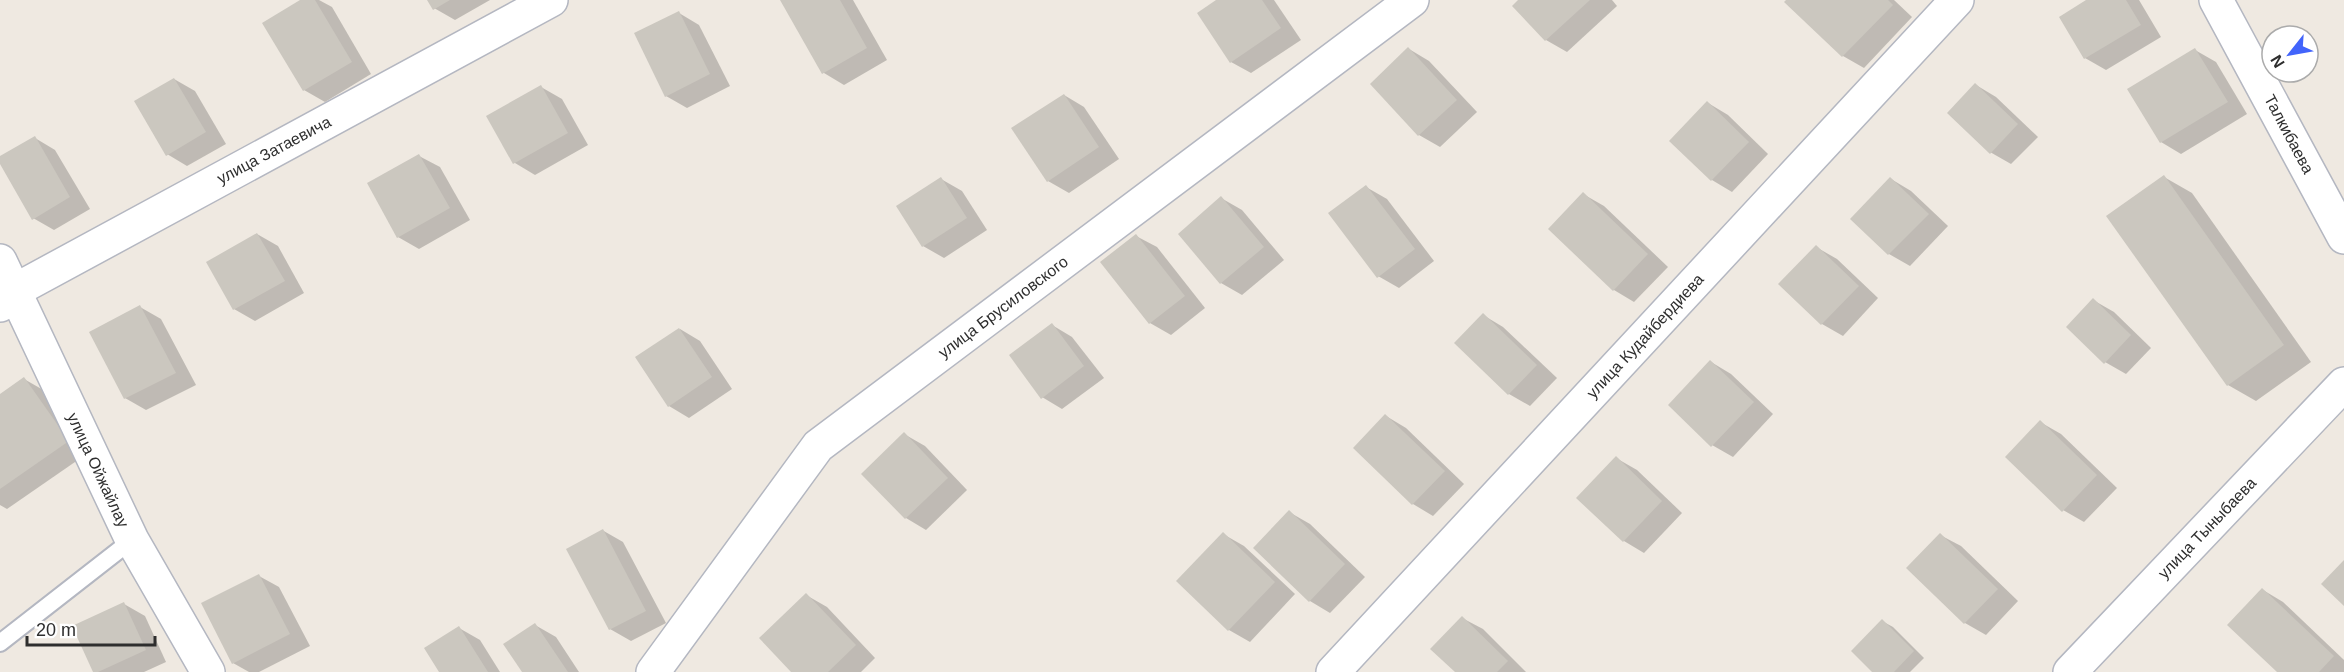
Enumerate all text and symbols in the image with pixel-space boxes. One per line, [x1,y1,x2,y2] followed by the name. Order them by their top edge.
[2260,24,2320,84] north arrow
[2267,52,2288,71] text: N
[2261,92,2317,177] street label: Талкибаева
[214,113,334,187] street label: улица Затаевича
[935,253,1071,361] street label: улица Брусиловского
[1583,270,1707,401] street label: улица Кудайбердиева
[64,410,132,530] street label: улица Ойжайлау
[2155,474,2259,582] street label: улица Тыныбаева
[27,609,154,647] scale bar
[36,620,76,640] text: 20 m

